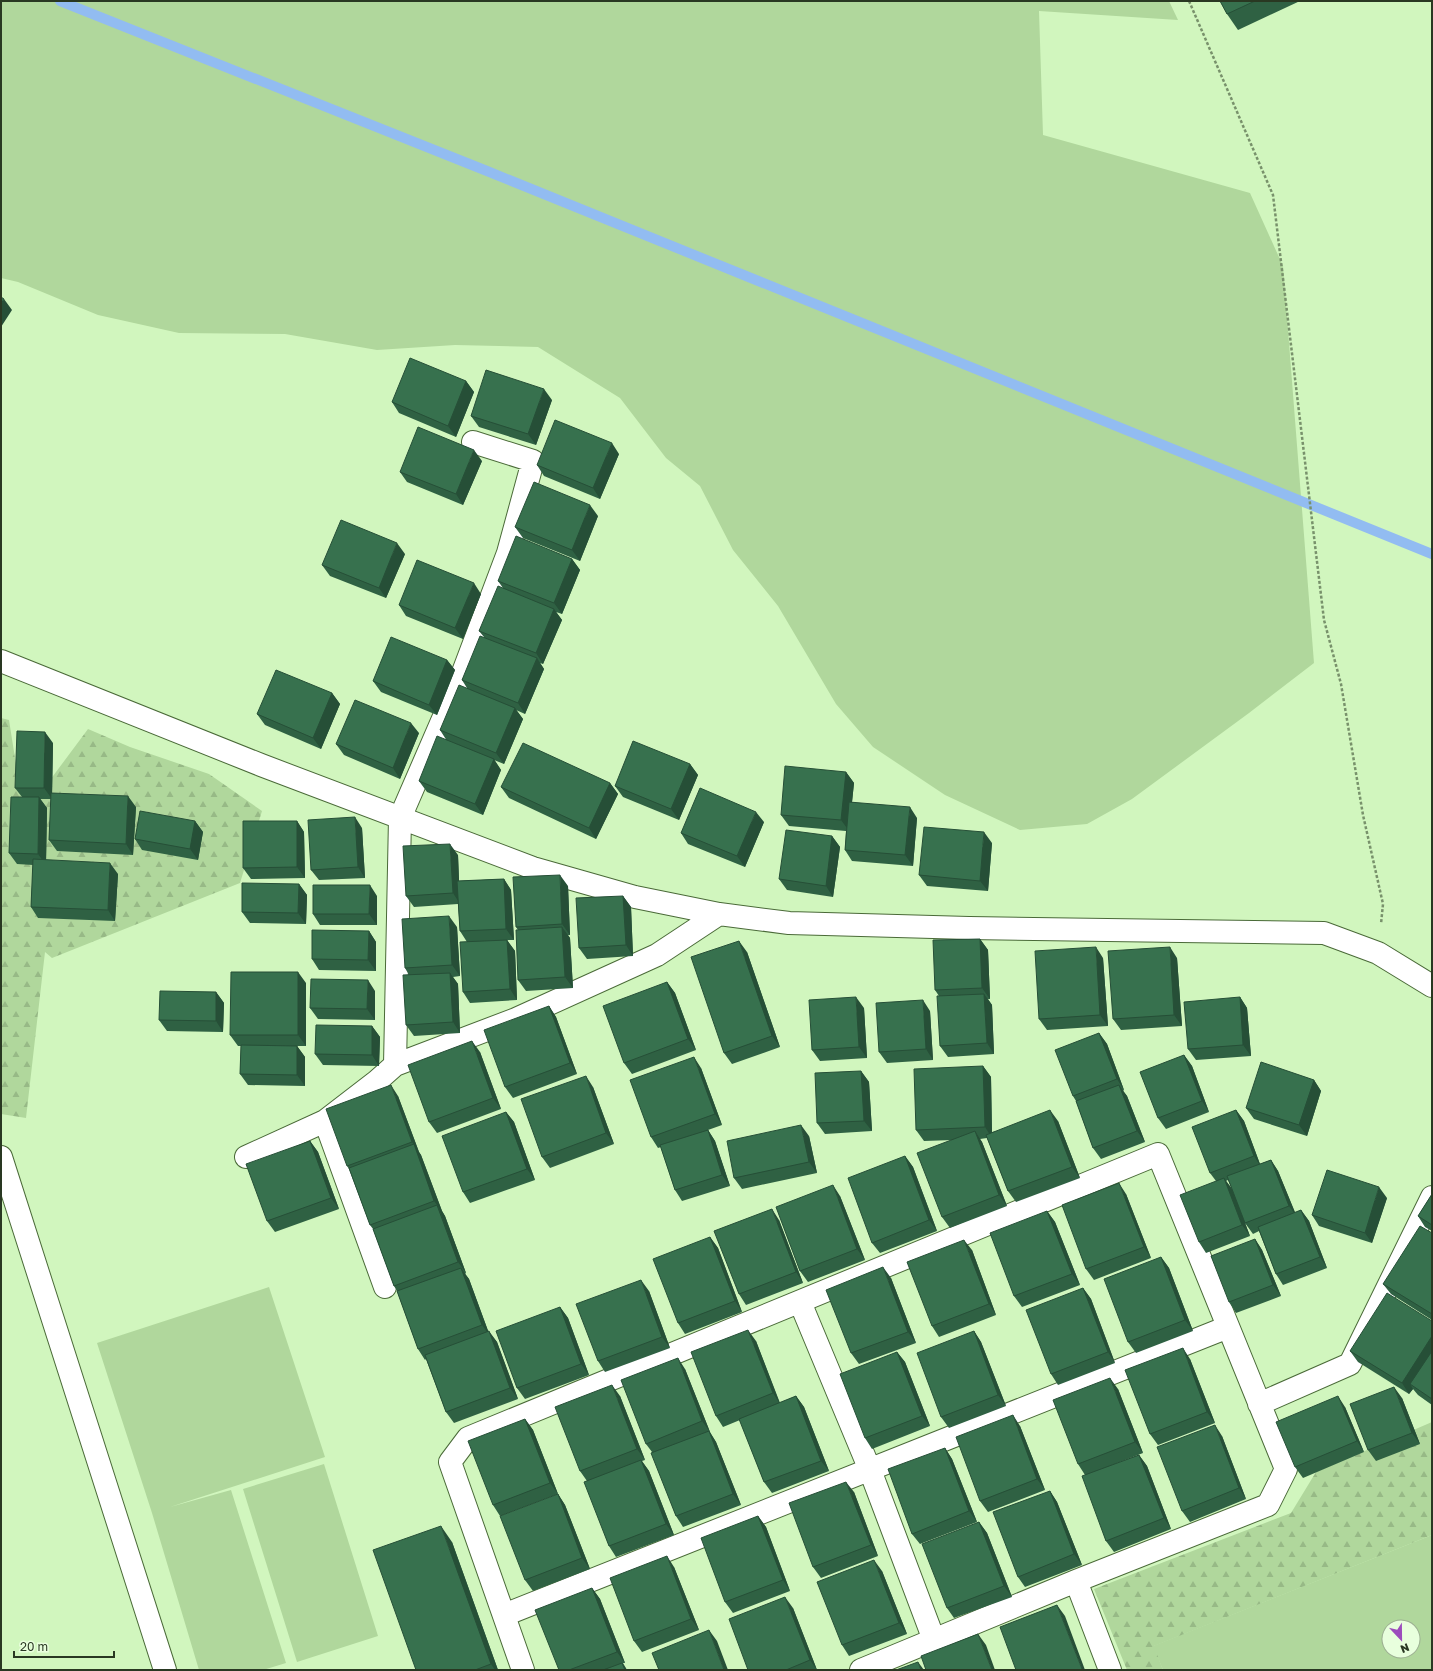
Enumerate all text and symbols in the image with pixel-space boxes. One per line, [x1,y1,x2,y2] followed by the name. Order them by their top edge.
[1381,1619,1421,1659] north arrow
[14,1633,114,1659] scale bar
[20,1639,48,1654] text: 20 m
[1399,1641,1411,1656] text: N

